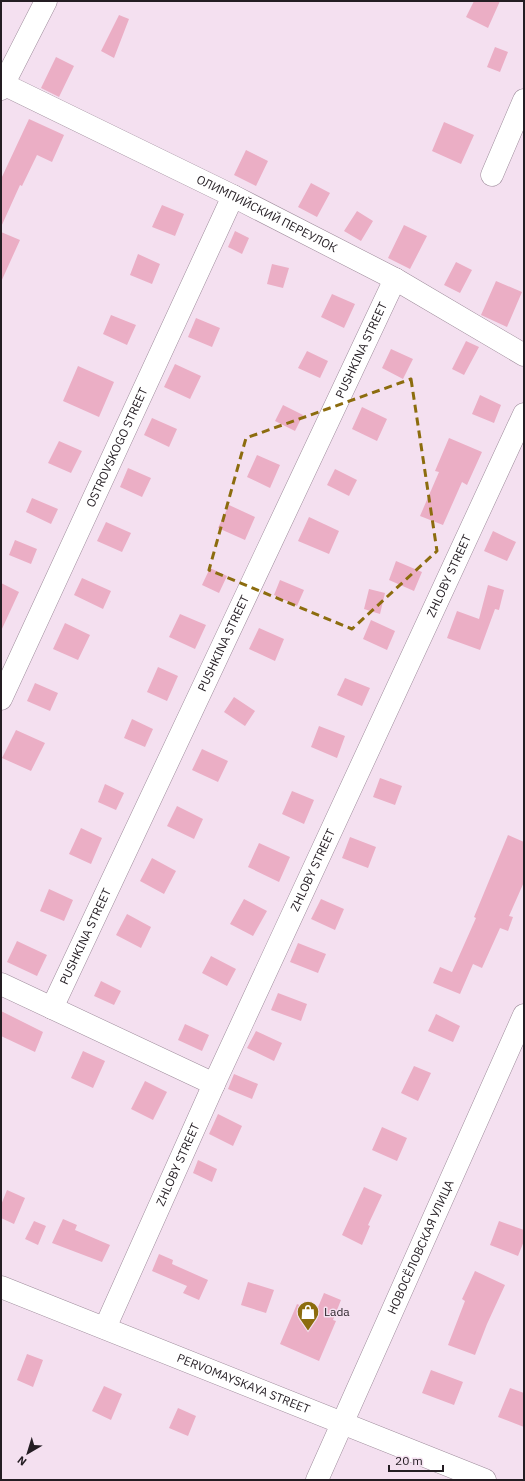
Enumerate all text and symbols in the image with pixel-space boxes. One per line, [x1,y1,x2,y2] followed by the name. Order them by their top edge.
[194,171,340,255] street label: ОЛИМПИЙСКИЙ ПЕРЕУЛОК
[332,299,390,400] street label: PUSHKINA STREET
[83,385,151,509] street label: OSTROVSKOGO STREET
[423,532,474,619] street label: ZHLOBY STREET
[194,593,252,694] street label: PUSHKINA STREET
[287,826,338,914] street label: ZHLOBY STREET
[56,886,114,987] street label: PUSHKINA STREET
[152,1120,203,1208] street label: ZHLOBY STREET
[384,1177,457,1316] street label: НОВОСЁЛОВСКАЯ УЛИЦА
[295,1299,321,1332] shop icon: Lada
[324,1304,350,1319] place label: Lada
[175,1350,312,1417] street label: PERVOMAYSKAYA STREET
[8,1433,48,1473] north arrow
[389,1447,443,1473] scale bar
[14,1453,29,1469] text: N
[395,1453,423,1468] text: 20 m

